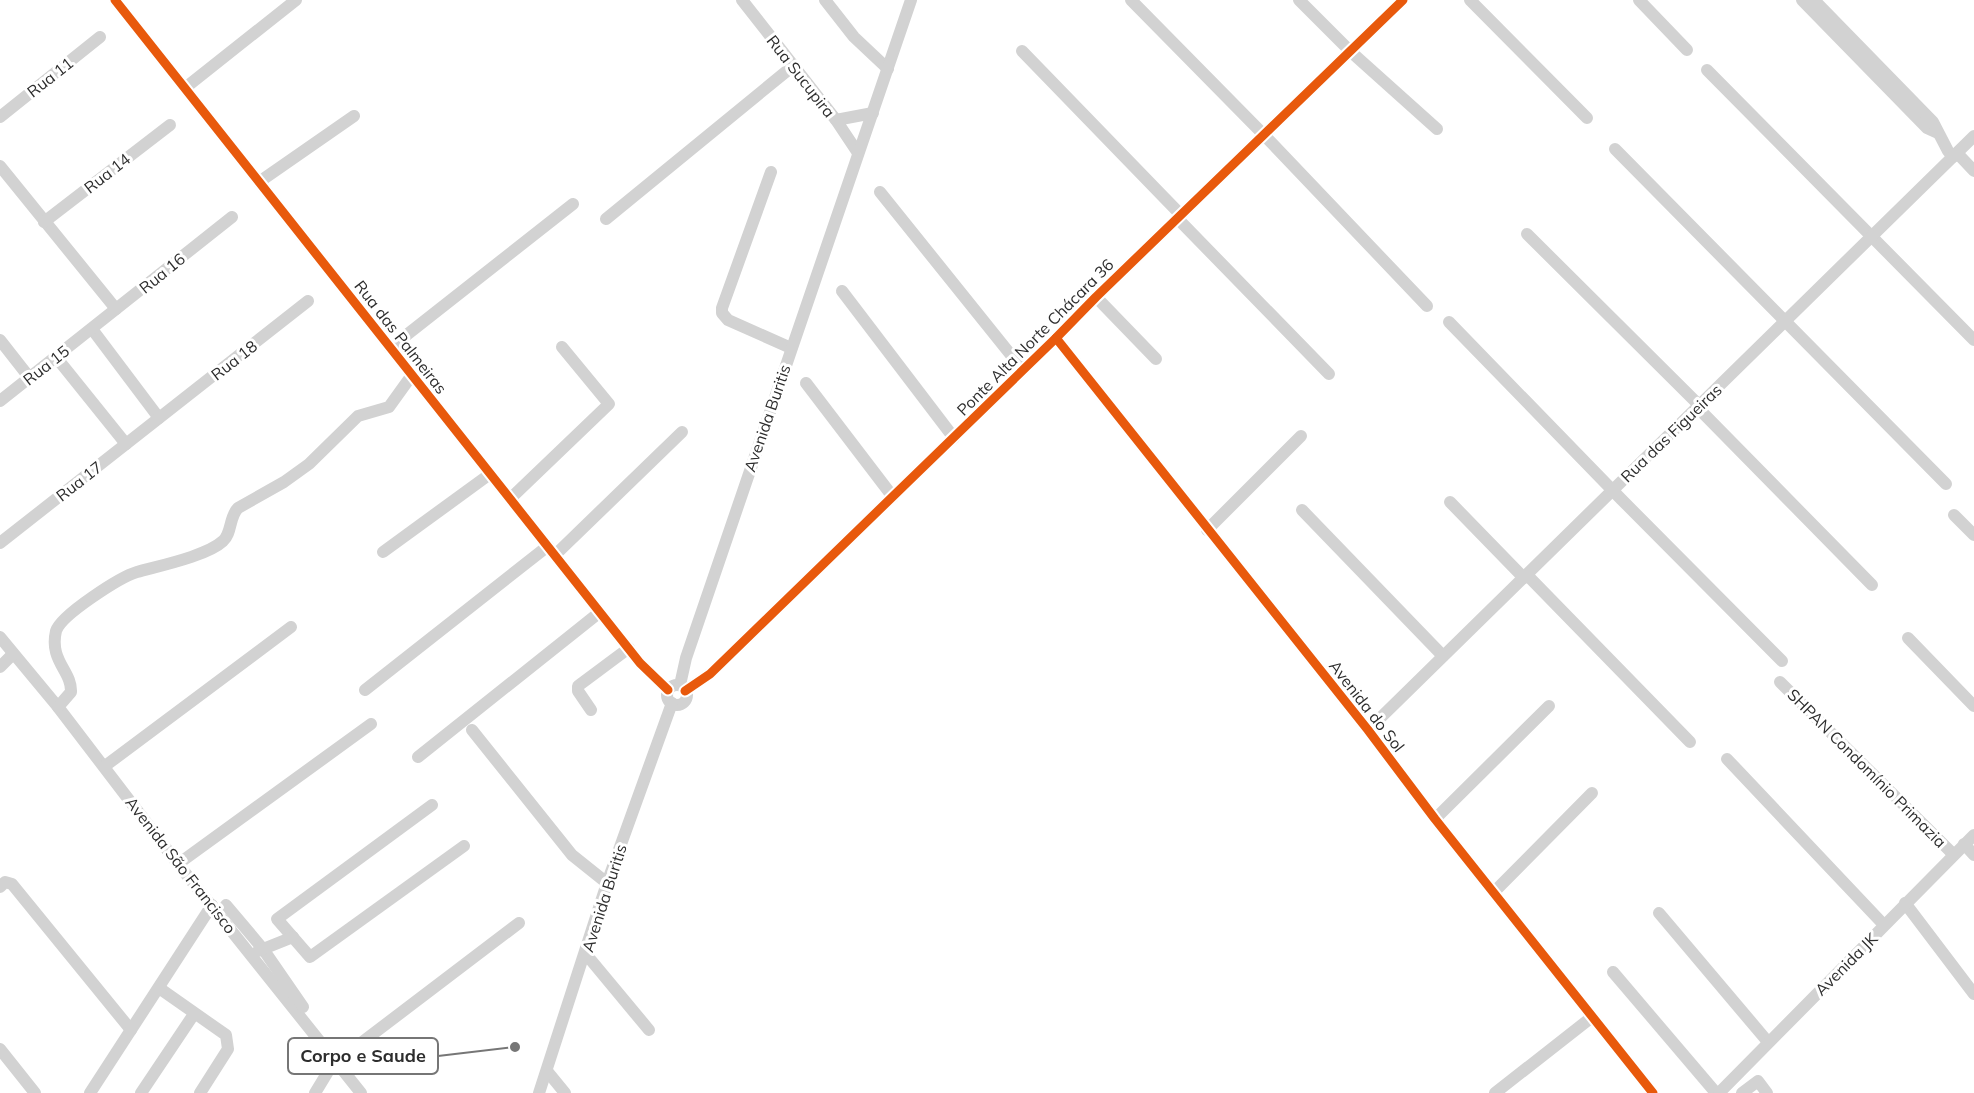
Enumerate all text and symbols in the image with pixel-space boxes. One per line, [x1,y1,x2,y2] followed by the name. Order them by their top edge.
[763,31,839,121] street label: Rua Sucupira
[23,53,77,101] street label: Rua 11
[80,148,134,197] street label: Rua 14
[135,248,189,298] street label: Rua 16
[952,254,1118,420] street label: Ponte Alta Norte Chácara 36
[350,276,452,398] street label: Rua das Palmeiras
[207,336,261,384] street label: Rua 18
[19,341,73,389] street label: Rua 15
[739,362,795,474] street label: Avenida Buritis
[1616,380,1726,486] street label: Rua das Figueiras
[52,457,106,505] street label: Rua 17
[1325,656,1409,756] street label: Avenida do Sol
[1783,684,1951,852] street label: SHPAN Condomínio Primazia
[121,793,241,937] street label: Avenida São Francisco
[577,842,631,954] street label: Avenida Buritis
[1811,928,1882,999] street label: Avenida JK
[288,1038,438,1074] callout: Corpo e Saude
[300,1044,426,1067] text: Corpo e Saude

